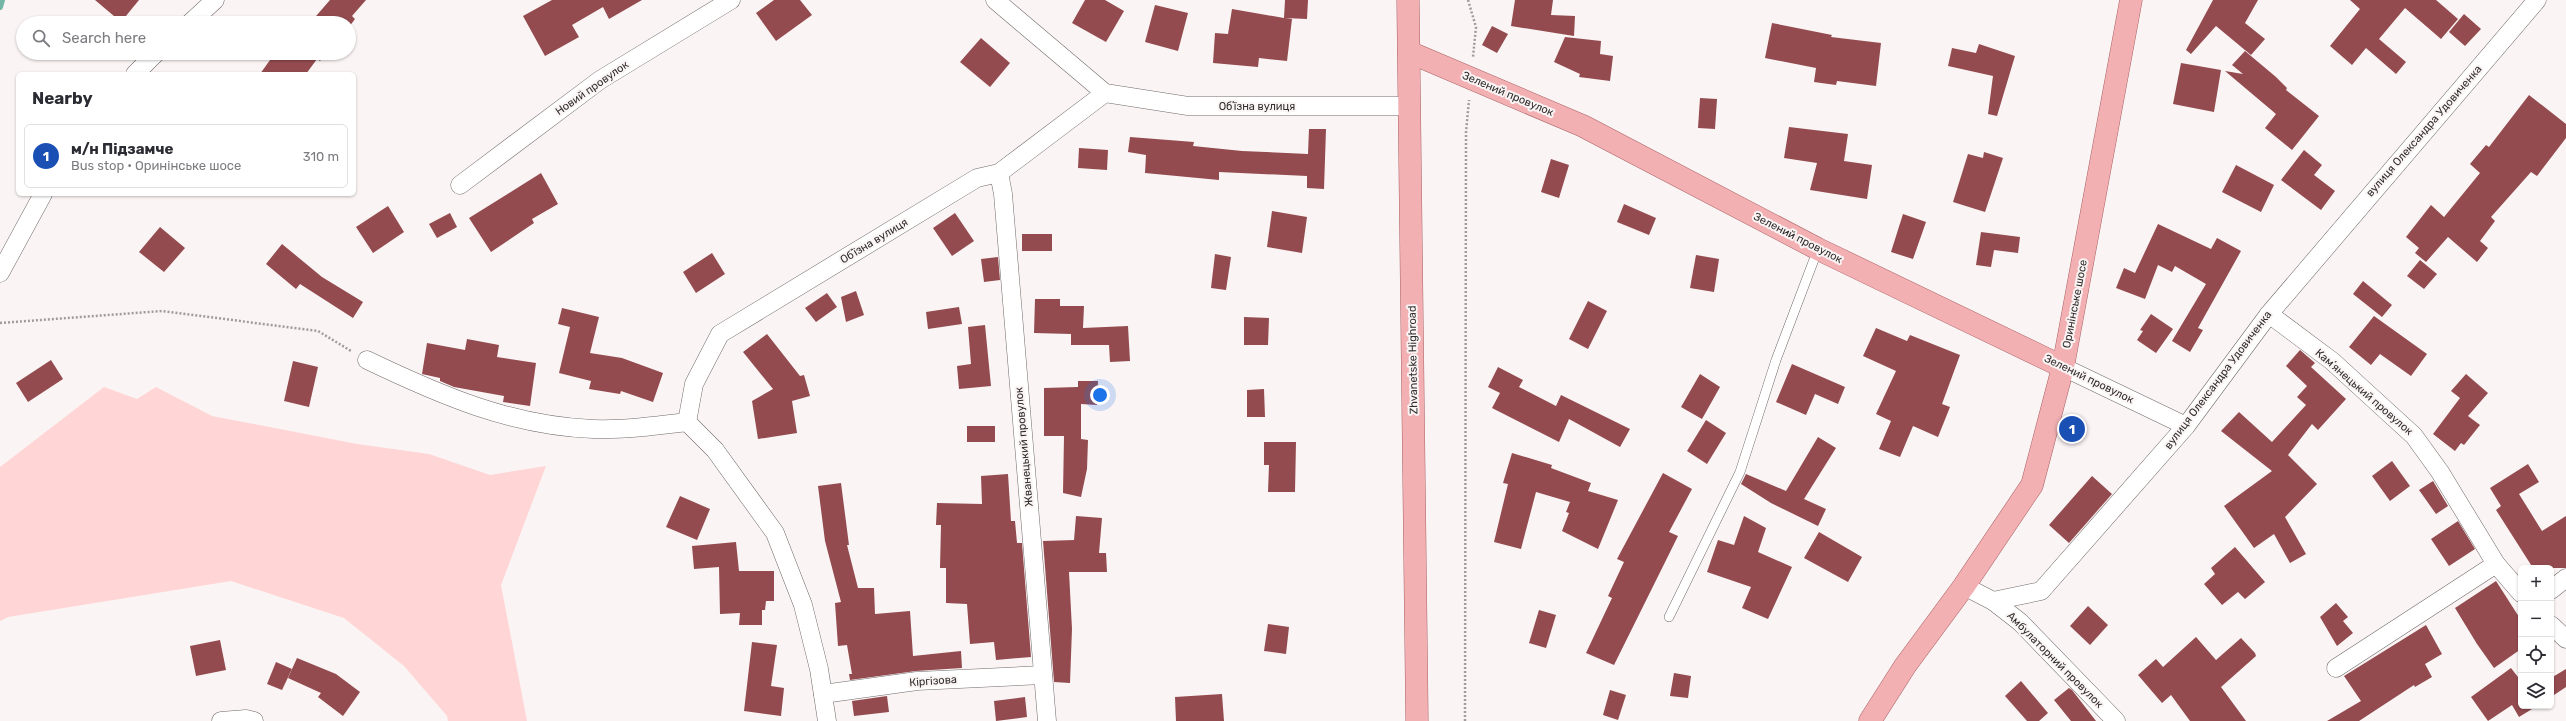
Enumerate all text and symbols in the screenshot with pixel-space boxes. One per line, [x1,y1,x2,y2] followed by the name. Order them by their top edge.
[16,16,356,60] search box
[30,27,52,49] icon: search
[62,29,146,47] text: Search here
[553,58,631,118] street label: Новий провулок
[2363,63,2485,199] street label: вулиця Олександра Удовиченка
[1460,69,1556,119] street label: Зелений провулок
[32,88,93,108] text: Nearby
[1219,100,1295,113] street label: Обʼїзна вулиця
[71,140,173,158] text: м/н Підзамче
[43,149,49,164] text: 1
[303,149,339,164] text: 310 m
[71,158,241,173] text: Bus stop · Оринінське шосе
[1751,210,1845,266] street label: Зелений провулок
[838,216,910,266] street label: Обʼїзна вулиця
[2060,259,2090,349] street label: Оринінське шосе
[1406,305,1420,415] street label: Zhvanetske Highroad
[2162,308,2274,452] street label: вулиця Олександра Удовиченка
[2313,346,2415,438] street label: Камʼянецький провулок
[2042,352,2136,406] street label: Зелений провулок
[1090,385,1110,405] your location
[1012,386,1036,507] street label: Жванецький провулок
[2059,414,2085,444] pin: 1
[2518,565,2554,709] map controls
[2518,565,2554,601] button: +
[2518,601,2554,637] button: −
[2004,609,2106,711] street label: Амбулаторний провулок
[2518,637,2554,673] button: locate
[909,673,957,689] street label: Кіргізова
[2518,673,2554,709] button: layers

